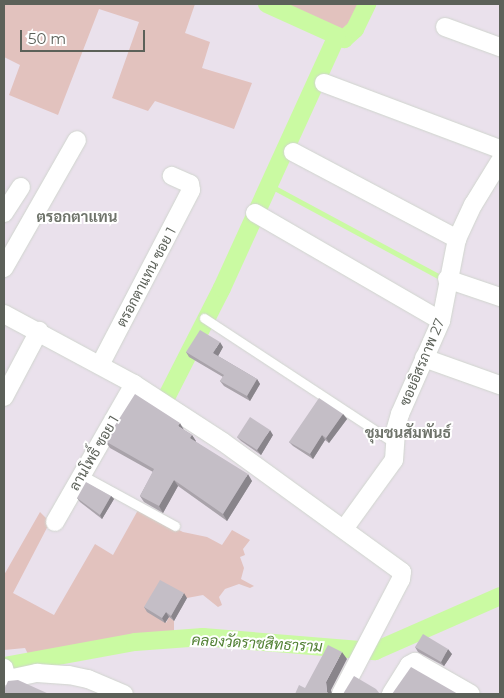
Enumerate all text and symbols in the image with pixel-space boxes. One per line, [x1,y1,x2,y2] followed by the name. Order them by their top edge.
[22,20,148,52] scale bar
[28,29,66,48] text: 50 m
[36,208,118,226] district label: ตรอกตาแทน
[113,224,179,330] street label: ตรอกตาแทน ซอย 1
[396,316,448,408] street label: ซอยอิสรภาพ 27
[66,412,122,494] street label: ลานโพธิ์ ซอย 1
[365,424,451,442] district label: ชุมชนสัมพันธ์
[191,631,323,655] water label: คลองวัดราชสิทธาราม

